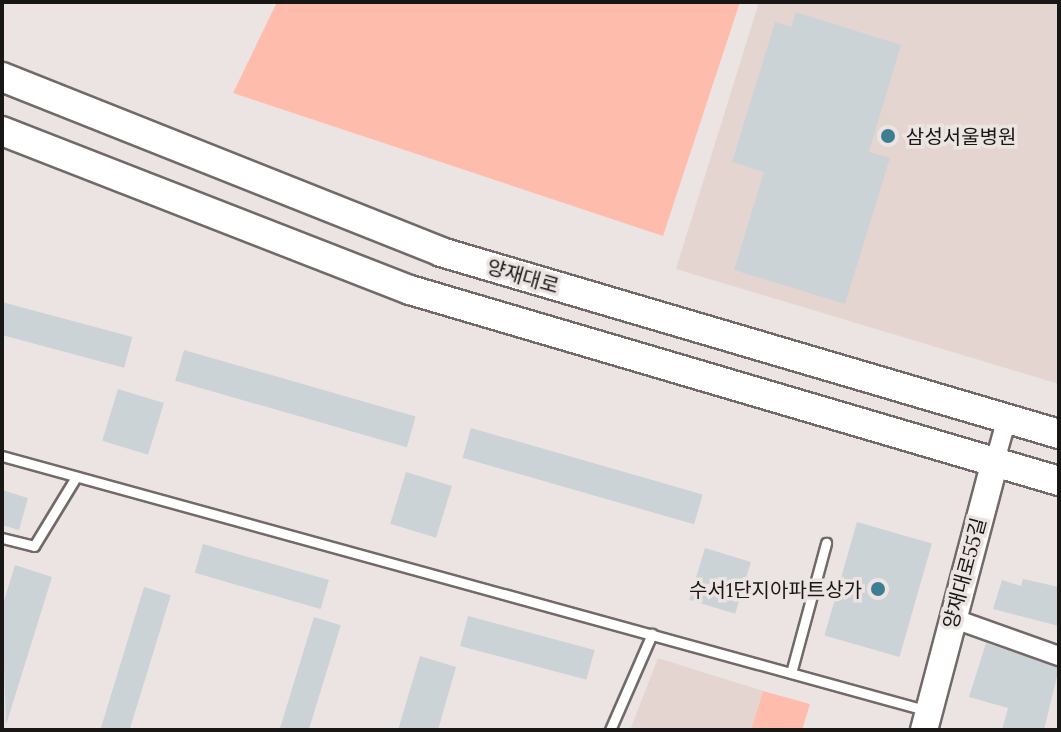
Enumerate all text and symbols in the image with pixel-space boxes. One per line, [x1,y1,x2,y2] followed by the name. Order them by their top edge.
[906,124,1016,148] place label: 삼성서울병원
[877,125,899,147] marker: 삼성서울병원
[484,254,562,298] street label: 양재대로
[938,515,990,631] street label: 양재대로55길
[689,577,862,601] place label: 수서1단지아파트상가
[869,580,887,598] marker: 수서1단지아파트상가

